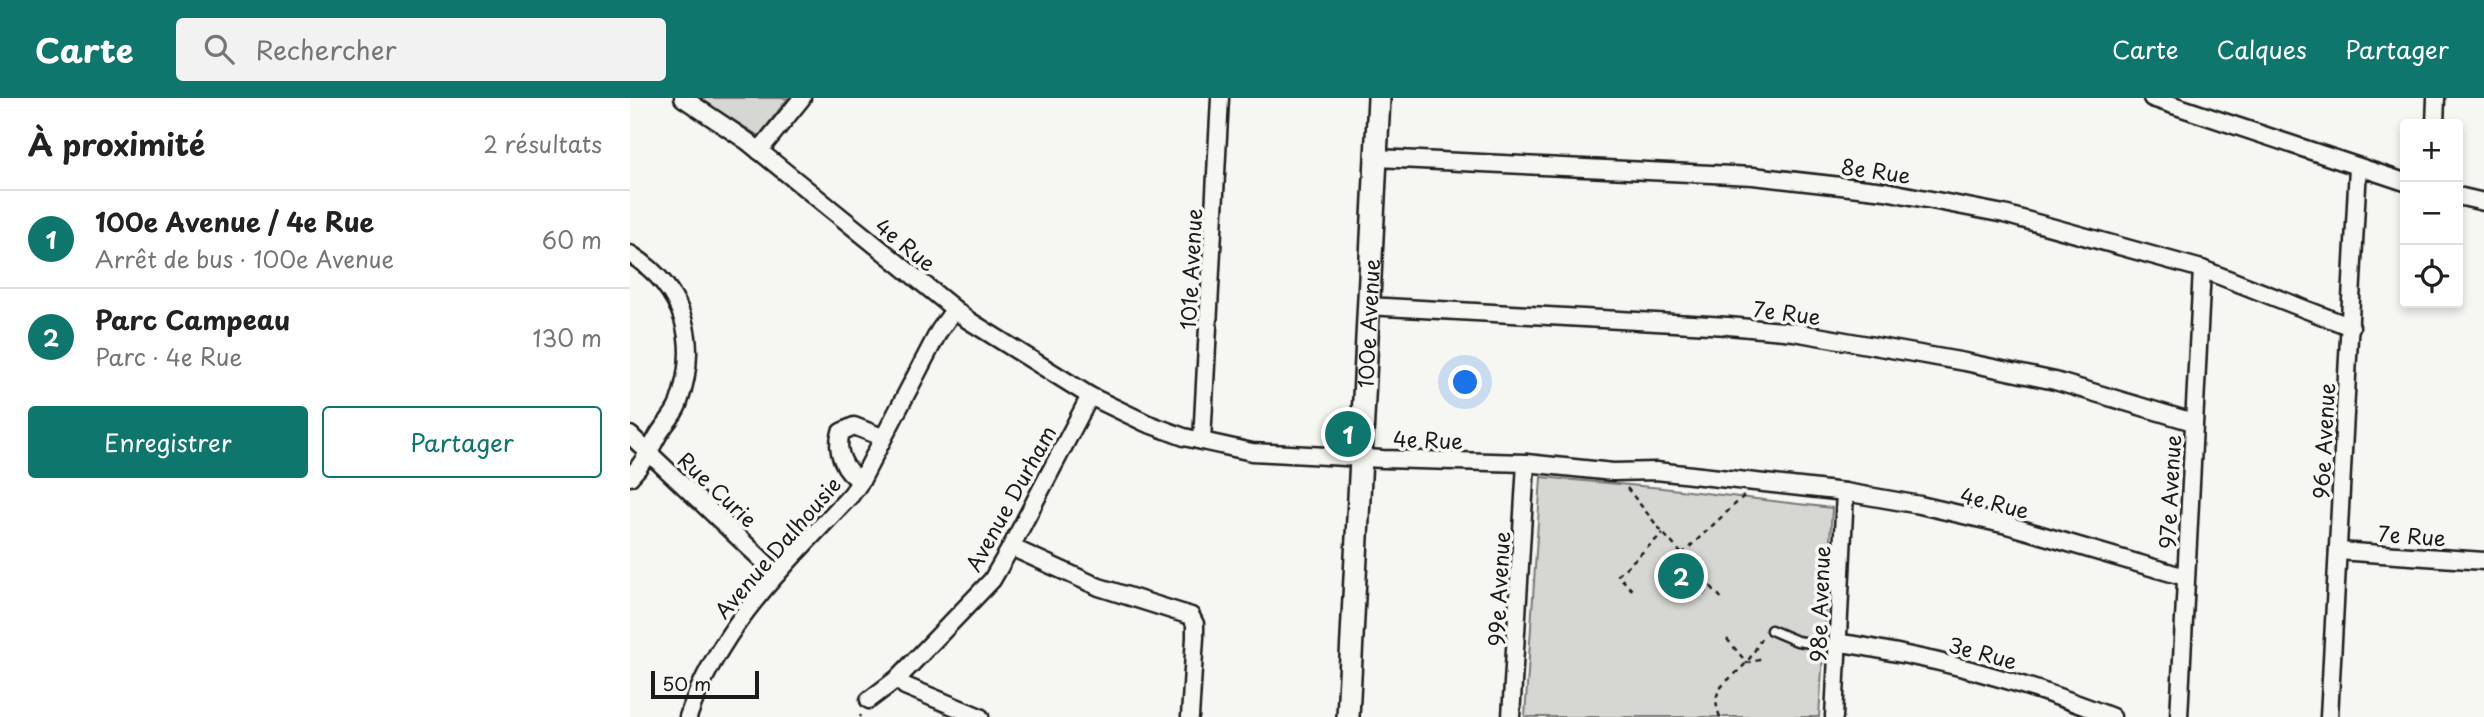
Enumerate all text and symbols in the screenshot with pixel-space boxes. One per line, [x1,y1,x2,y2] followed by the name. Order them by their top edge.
[176,18,666,81] search box
[35,24,134,74] text: Carte
[200,30,238,68] icon: search
[256,30,397,69] text: Rechercher
[2112,31,2178,67] text: Carte
[2216,31,2307,67] text: Calques
[2345,31,2449,67] text: Partager
[2400,119,2463,308] map controls
[2400,119,2463,182] button: +
[28,121,205,166] text: À proximité
[483,126,602,161] text: 2 résultats
[1839,149,1913,191] street label: 8e Rue
[2400,182,2463,245] button: −
[95,202,374,241] text: 100e Avenue / 4e Rue
[1171,207,1209,331] street label: 101e Avenue
[869,210,943,278] street label: 4e Rue
[46,222,57,257] text: 1
[542,222,602,257] text: 60 m
[95,241,394,276] text: Arrêt de bus · 100e Avenue
[2400,245,2463,308] button: locate
[1348,258,1387,389] street label: 100e Avenue
[1751,292,1823,332] street label: 7e Rue
[95,300,290,339] text: Parc Campeau
[43,320,59,355] text: 2
[532,320,602,355] text: 130 m
[95,339,242,374] text: Parc · 4e Rue
[1448,365,1482,399] your location
[2304,382,2342,500] street label: 96e Avenue
[28,406,308,478] button: Enregistrer
[322,406,602,478] button: Partager
[1325,408,1371,460] pin: 1
[957,419,1063,577] street label: Avenue Durham
[1392,422,1464,456] street label: 4e Rue
[2150,434,2188,550] street label: 97e Avenue
[671,444,765,534] street label: Rue Curie
[706,469,848,625] street label: Avenue Dalhousie
[1957,478,2033,526] street label: 4e Rue
[2377,517,2447,553] street label: 7e Rue
[1479,531,1517,647] street label: 99e Avenue
[1801,545,1837,663] street label: 98e Avenue
[1658,550,1704,602] pin: 2
[1945,628,2021,676] street label: 3e Rue
[651,668,760,700] scale bar
[662,669,711,697] text: 50 m

